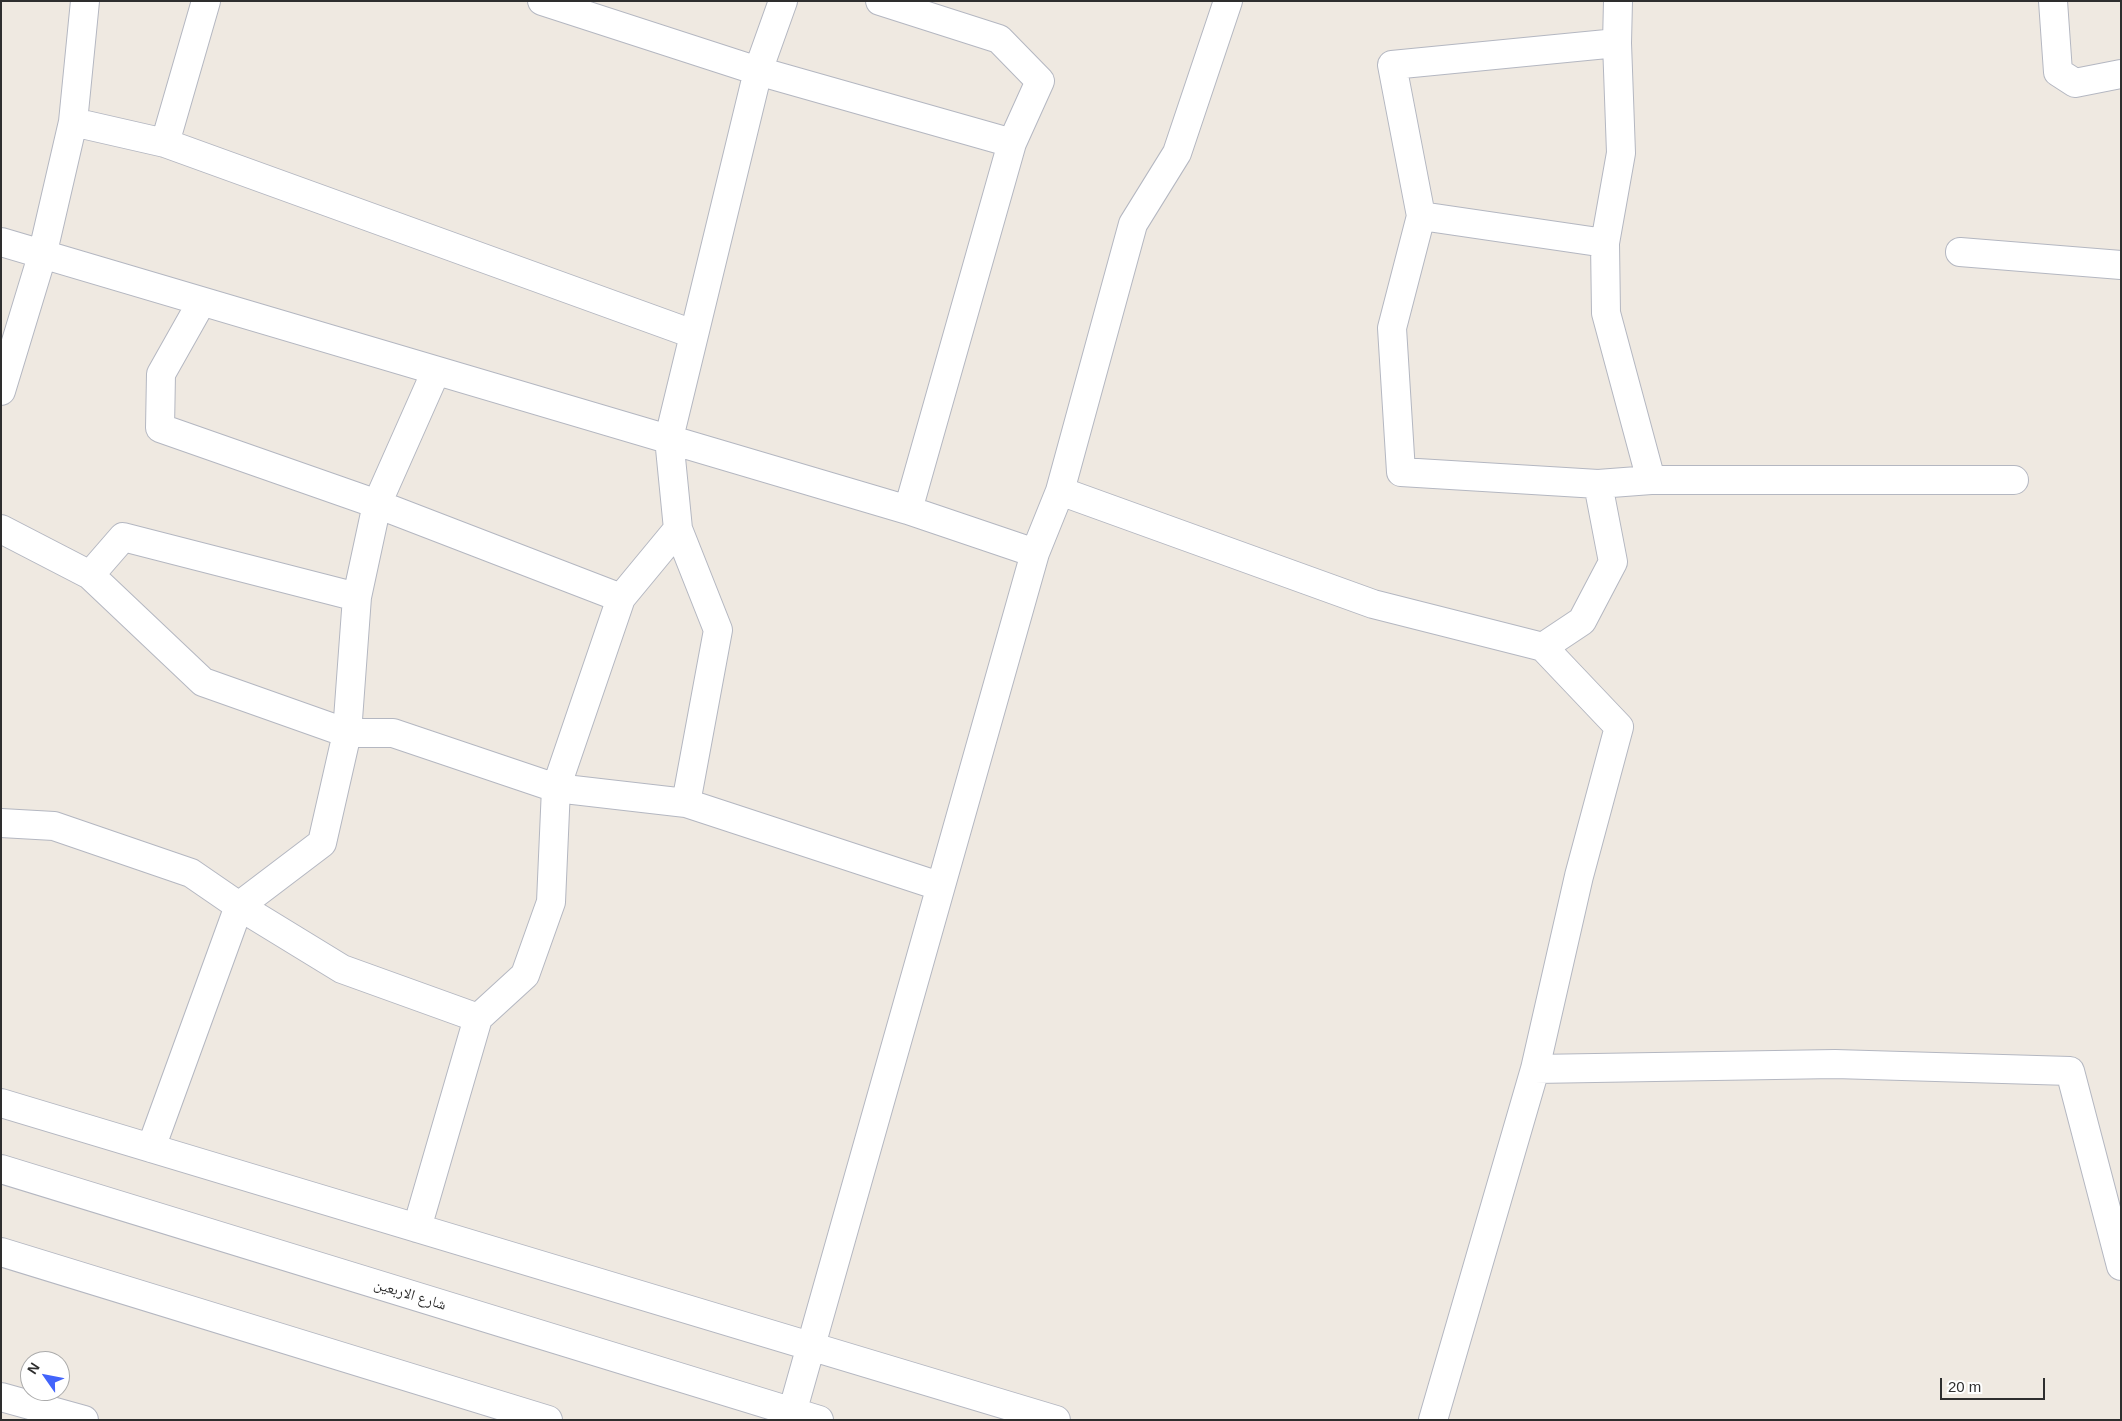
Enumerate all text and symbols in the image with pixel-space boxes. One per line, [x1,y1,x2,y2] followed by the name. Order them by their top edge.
[372,1276,448,1314] street label: شارع الاربعين
[20,1351,70,1401] north arrow
[24,1360,43,1377] text: N
[1942,1368,2047,1400] scale bar
[1948,1378,1981,1395] text: 20 m

